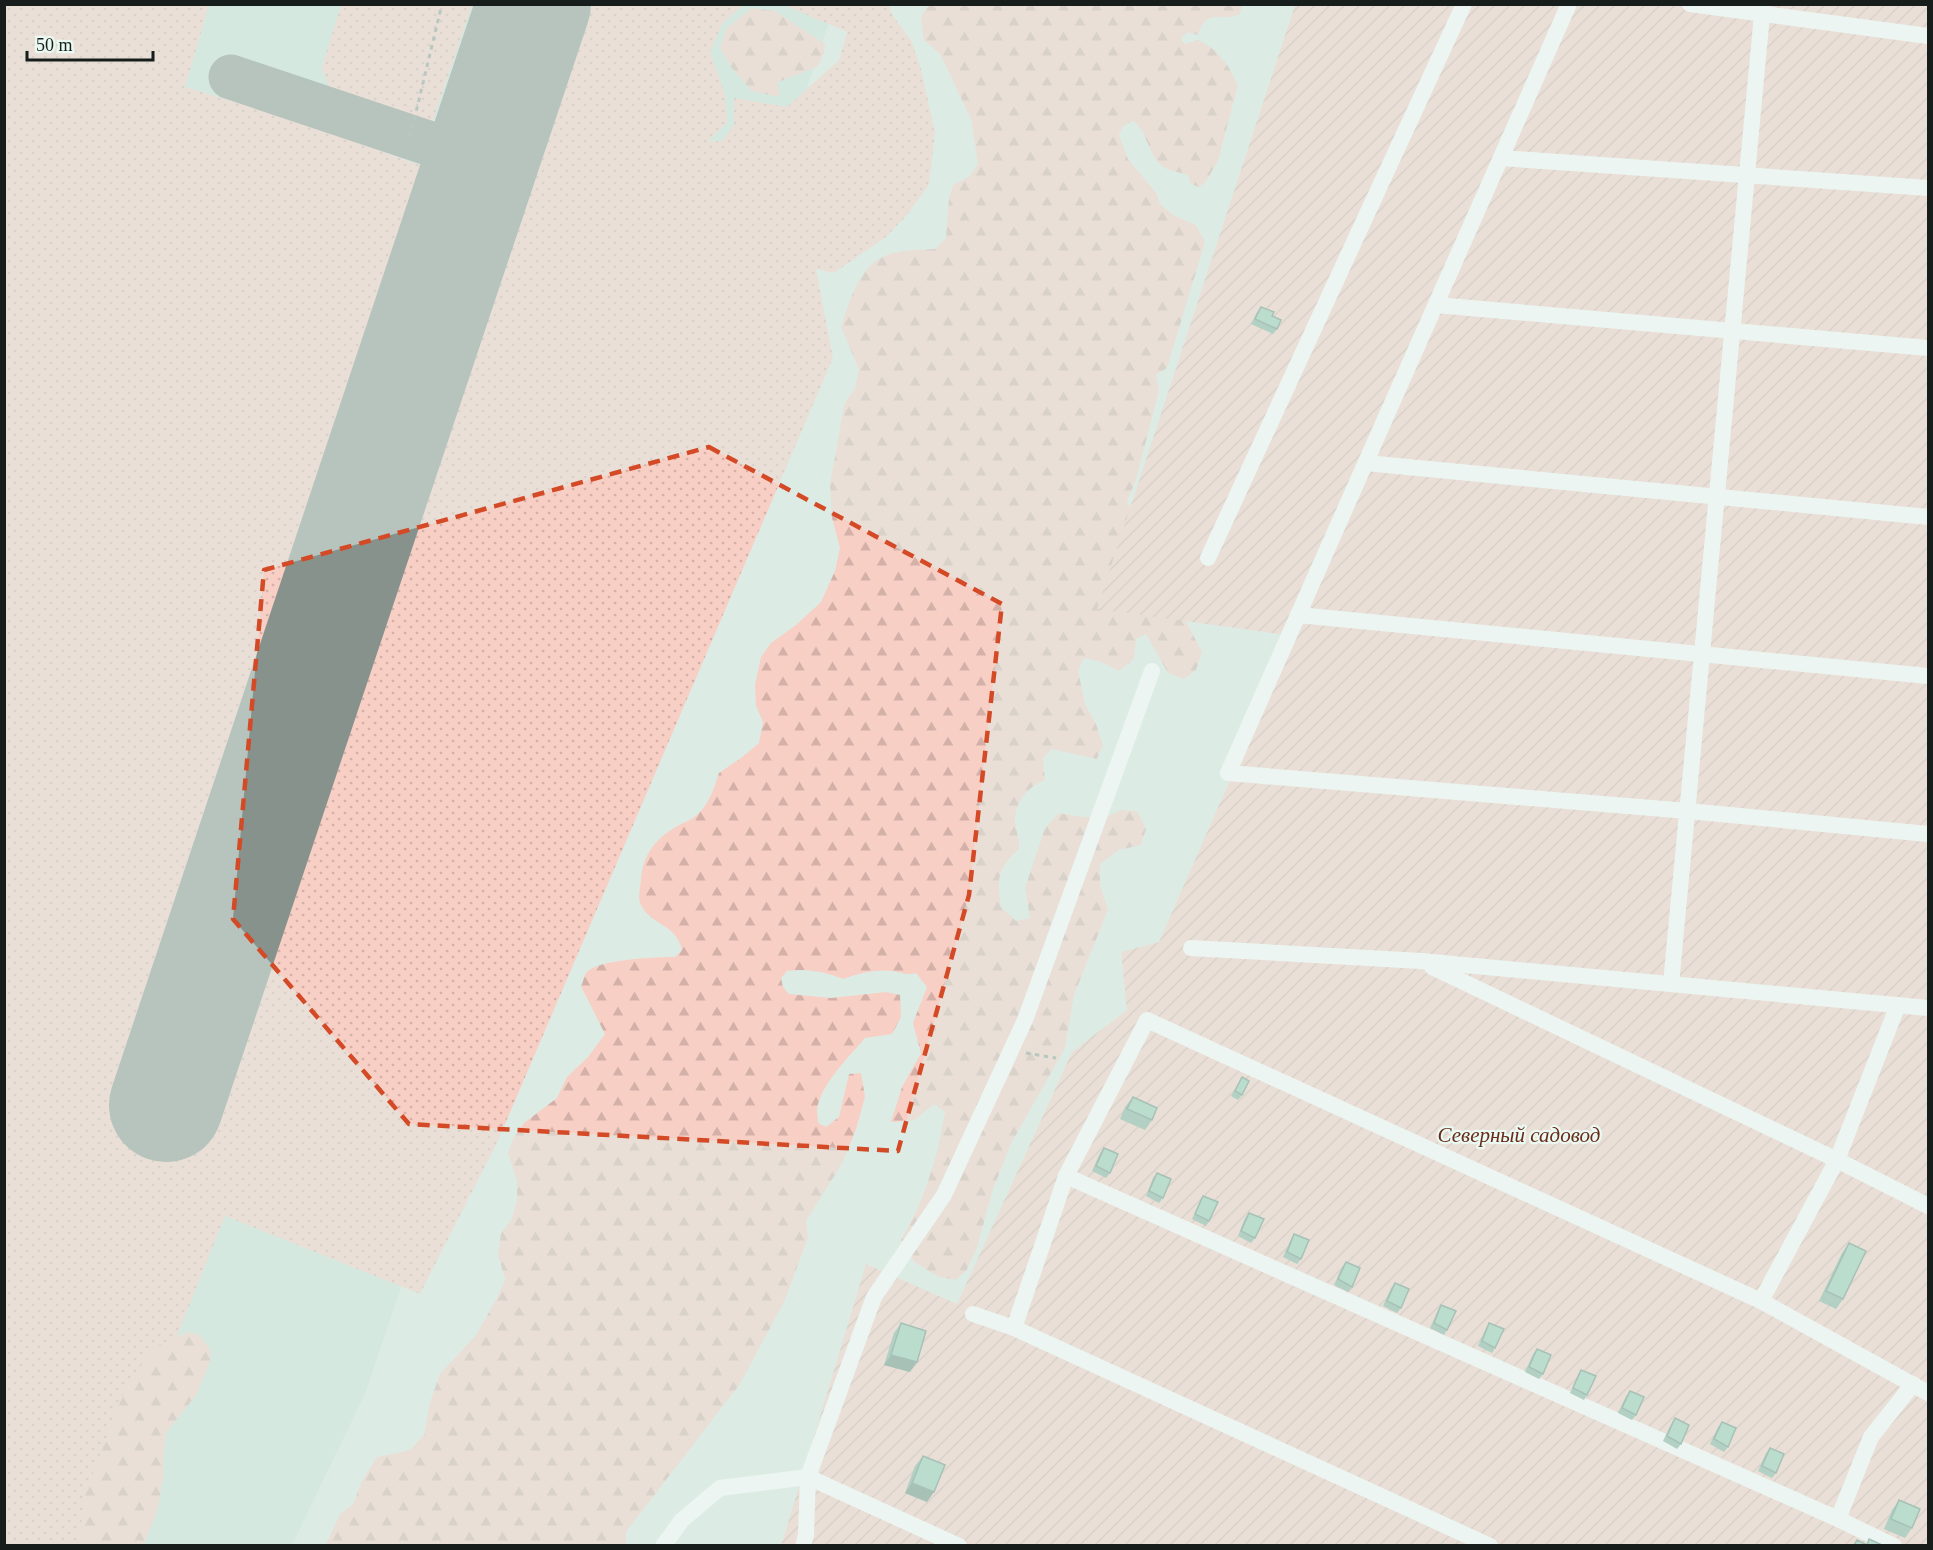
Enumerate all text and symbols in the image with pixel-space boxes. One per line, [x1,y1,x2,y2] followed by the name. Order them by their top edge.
[27,24,153,62] scale bar
[36,35,73,55] text: 50 m
[1438,1123,1600,1147] park label: Северный садовод

